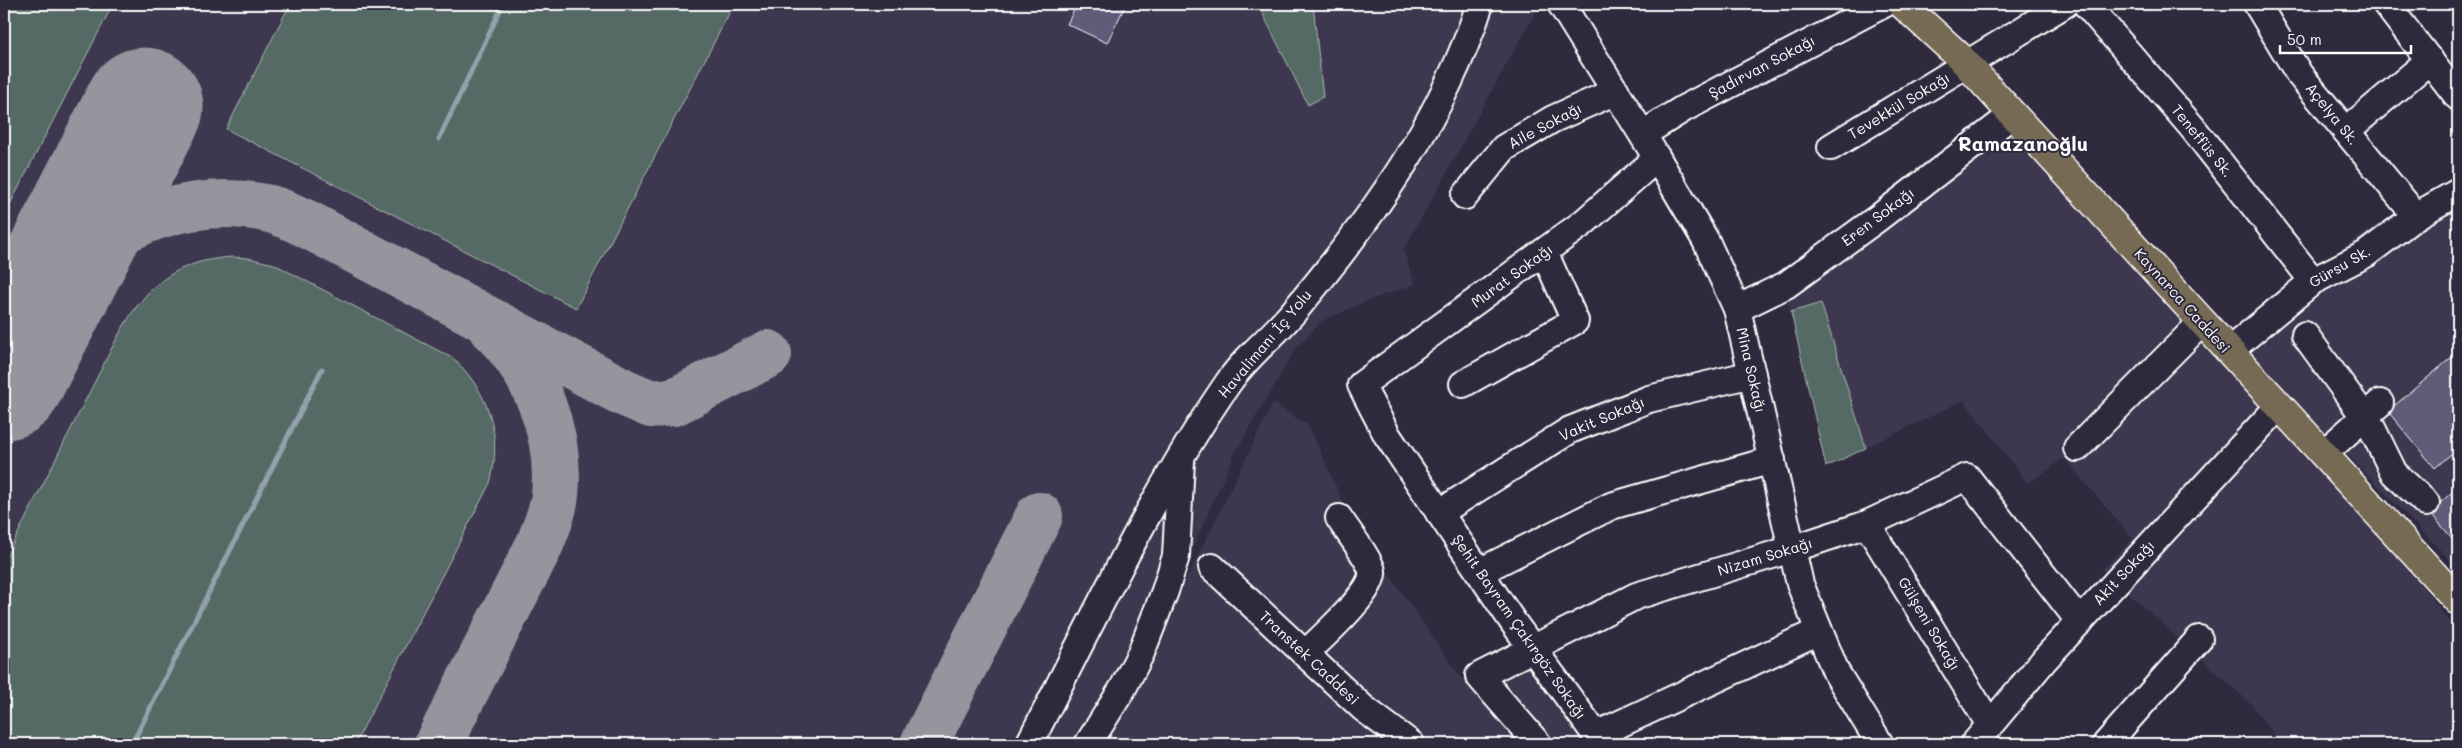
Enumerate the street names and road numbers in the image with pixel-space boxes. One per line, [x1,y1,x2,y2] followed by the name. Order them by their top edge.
[1705,30,1818,103] street label: Şadırvan Sokağı
[1844,67,1953,143] street label: Tevekkül Sokağı
[2302,78,2364,149] street label: Açelya Sk.
[1504,97,1585,153] street label: Aile Sokağı
[2167,100,2238,181] street label: Teneffüs Sk.
[1837,182,1918,250] street label: Eren Sokağı
[1466,239,1556,312] street label: Murat Sokağı
[2305,240,2374,292] street label: Gürsu Sk.
[2130,244,2235,357] street label: Kaynarca Caddesi
[1213,285,1316,402] street label: Havalimanı İç Yolu
[1732,325,1772,414] street label: Mina Sokağı
[1556,391,1647,445] street label: Vakit Sokağı
[1448,530,1591,723] street label: Şehit Bayram Çakırgöz Sokağı
[1715,532,1815,580] street label: Nizam Sokağı
[2088,535,2159,609] street label: Akit Sokağı
[1894,573,1966,674] street label: Gülşeni Sokağı
[1255,606,1364,709] street label: Transtek Caddesi

